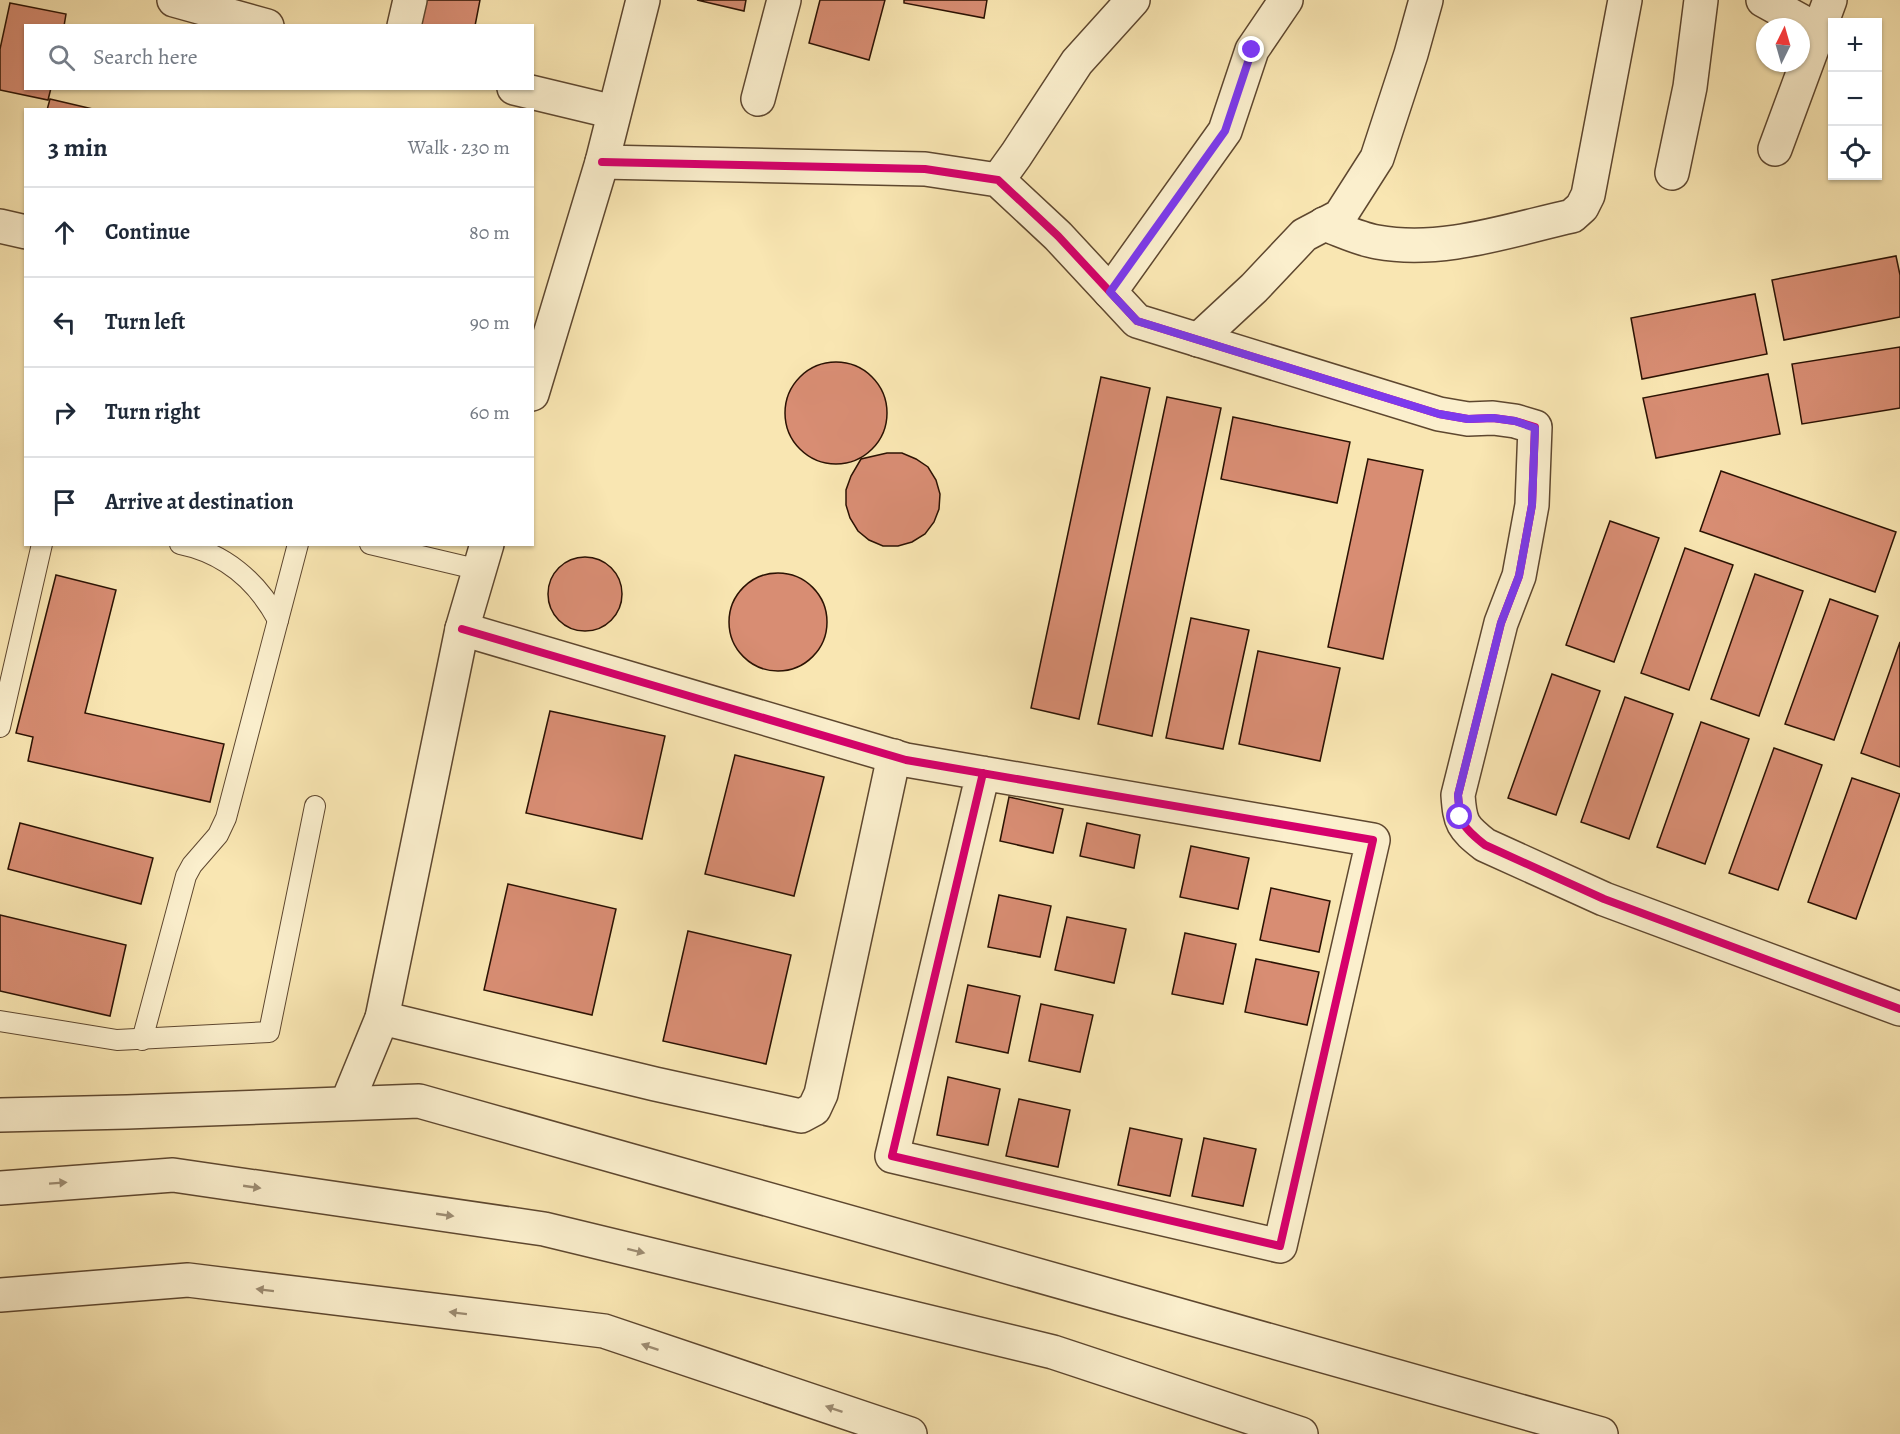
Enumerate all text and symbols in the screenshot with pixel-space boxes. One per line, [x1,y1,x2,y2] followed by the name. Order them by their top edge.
[1756,18,1810,72] north arrow
[1828,18,1882,180] map controls
[1828,18,1882,72] button: +
[24,24,534,90] search box
[1238,36,1264,62] route end
[45,41,78,74] icon: search
[93,42,198,72] text: Search here
[1828,72,1882,126] button: −
[1828,126,1882,180] button: locate
[48,130,108,165] text: 3 min
[408,134,510,161] text: Walk · 230 m
[48,216,81,249] icon: ahead
[105,217,190,247] text: Continue
[469,219,510,246] text: 80 m
[48,306,81,339] icon: left
[105,307,185,337] text: Turn left
[470,309,510,336] text: 90 m
[48,396,81,429] icon: right
[105,397,201,427] text: Turn right
[470,399,510,426] text: 60 m
[48,486,81,519] icon: arrive
[105,487,294,517] text: Arrive at destination
[1446,803,1472,829] route start
[49,1179,68,1188] one-way arrow
[243,1182,262,1191] one-way arrow
[436,1210,455,1219] one-way arrow
[627,1247,646,1257] one-way arrow
[255,1285,274,1294] one-way arrow
[449,1309,468,1318] one-way arrow
[641,1341,659,1351] one-way arrow
[825,1403,843,1413] one-way arrow

